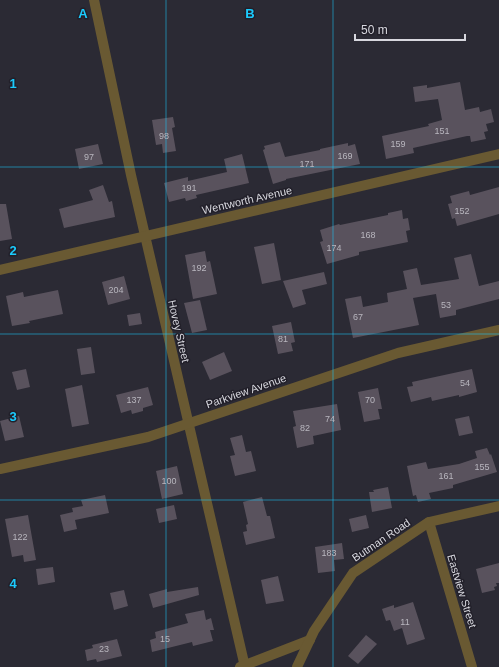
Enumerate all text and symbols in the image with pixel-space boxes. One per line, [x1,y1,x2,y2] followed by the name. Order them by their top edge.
[78,6,88,21] text: A
[245,6,255,21] text: B
[355,16,465,42] scale bar
[361,23,388,37] text: 50 m
[9,76,17,91] text: 1
[434,126,450,136] house number: 151
[159,131,169,141] house number: 98
[390,139,406,149] house number: 159
[337,151,353,161] house number: 169
[84,152,94,162] house number: 97
[299,159,315,169] house number: 171
[181,183,197,193] house number: 191
[201,184,293,216] street label: Wentworth Avenue
[454,206,470,216] house number: 152
[360,230,376,240] house number: 168
[9,243,17,258] text: 2
[326,243,342,253] house number: 174
[191,263,207,273] house number: 192
[108,285,124,295] house number: 204
[166,299,192,363] street label: Hovey Street
[441,300,451,310] house number: 53
[353,312,363,322] house number: 67
[278,334,288,344] house number: 81
[204,372,288,410] street label: Parkview Avenue
[460,378,470,388] house number: 54
[126,395,142,405] house number: 137
[365,395,375,405] house number: 70
[9,409,17,424] text: 3
[325,414,335,424] house number: 74
[300,423,310,433] house number: 82
[474,462,490,472] house number: 155
[438,471,454,481] house number: 161
[161,476,177,486] house number: 100
[350,516,412,564] street label: Butman Road
[12,532,28,542] house number: 122
[321,548,337,558] house number: 183
[445,553,479,629] street label: Eastview Street
[9,576,17,591] text: 4
[400,617,410,627] house number: 11
[160,634,170,644] house number: 15
[99,644,109,654] house number: 23

